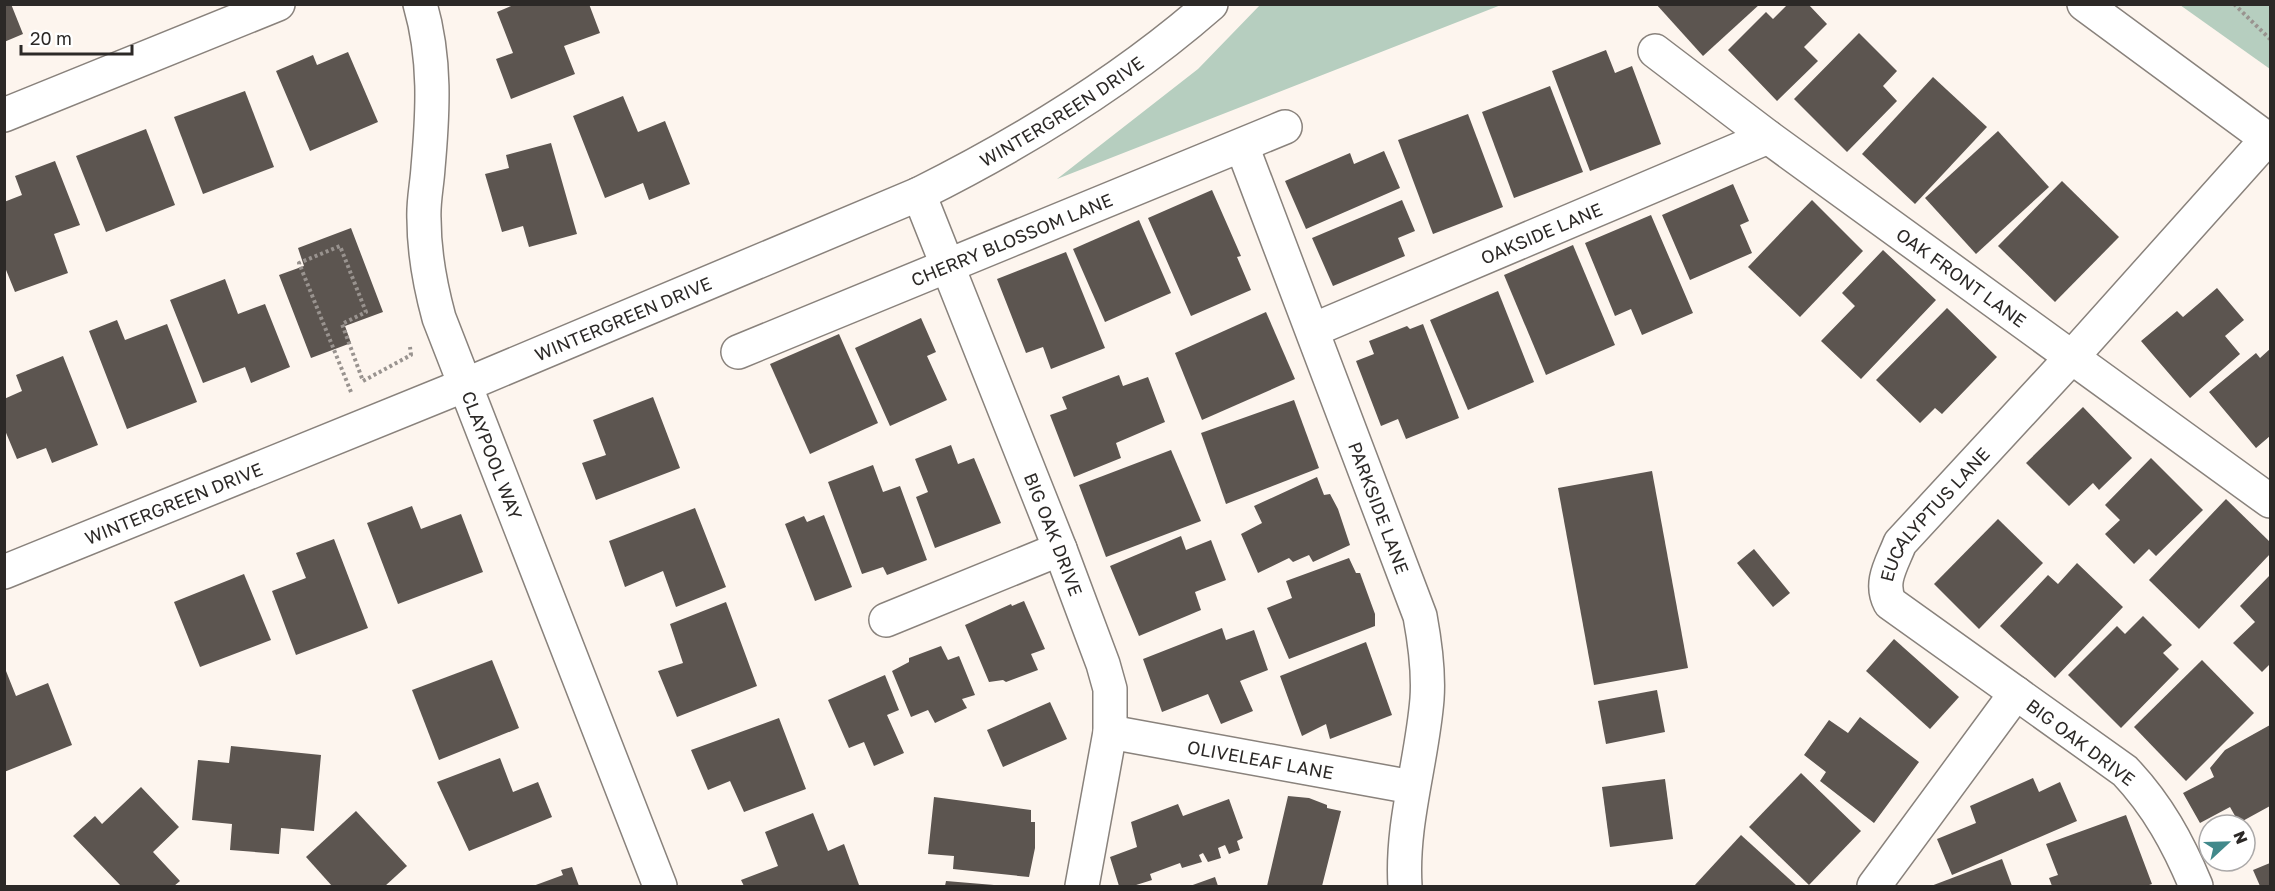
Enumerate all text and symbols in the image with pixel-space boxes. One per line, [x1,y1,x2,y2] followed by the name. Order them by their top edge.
[21,18,132,56] scale bar
[30,27,72,49] text: 20 m
[976,51,1148,171] street label: WINTERGREEN DRIVE
[908,188,1116,291] street label: CHERRY BLOSSOM LANE
[1477,198,1605,269] street label: OAKSIDE LANE
[1892,223,2031,332] street label: OAK FRONT LANE
[531,272,715,365] street label: WINTERGREEN DRIVE
[457,388,527,523] street label: CLAYPOOL WAY
[1344,439,1414,577] street label: PARKSIDE LANE
[1875,443,1994,584] street label: EUCALYPTUS LANE
[82,457,266,549] street label: WINTERGREEN DRIVE
[1020,469,1088,599] street label: BIG OAK DRIVE
[2022,694,2140,790] street label: BIG OAK DRIVE
[1186,735,1335,784] street label: OLIVELEAF LANE
[2197,813,2257,873] north arrow
[2229,828,2252,847] text: N

